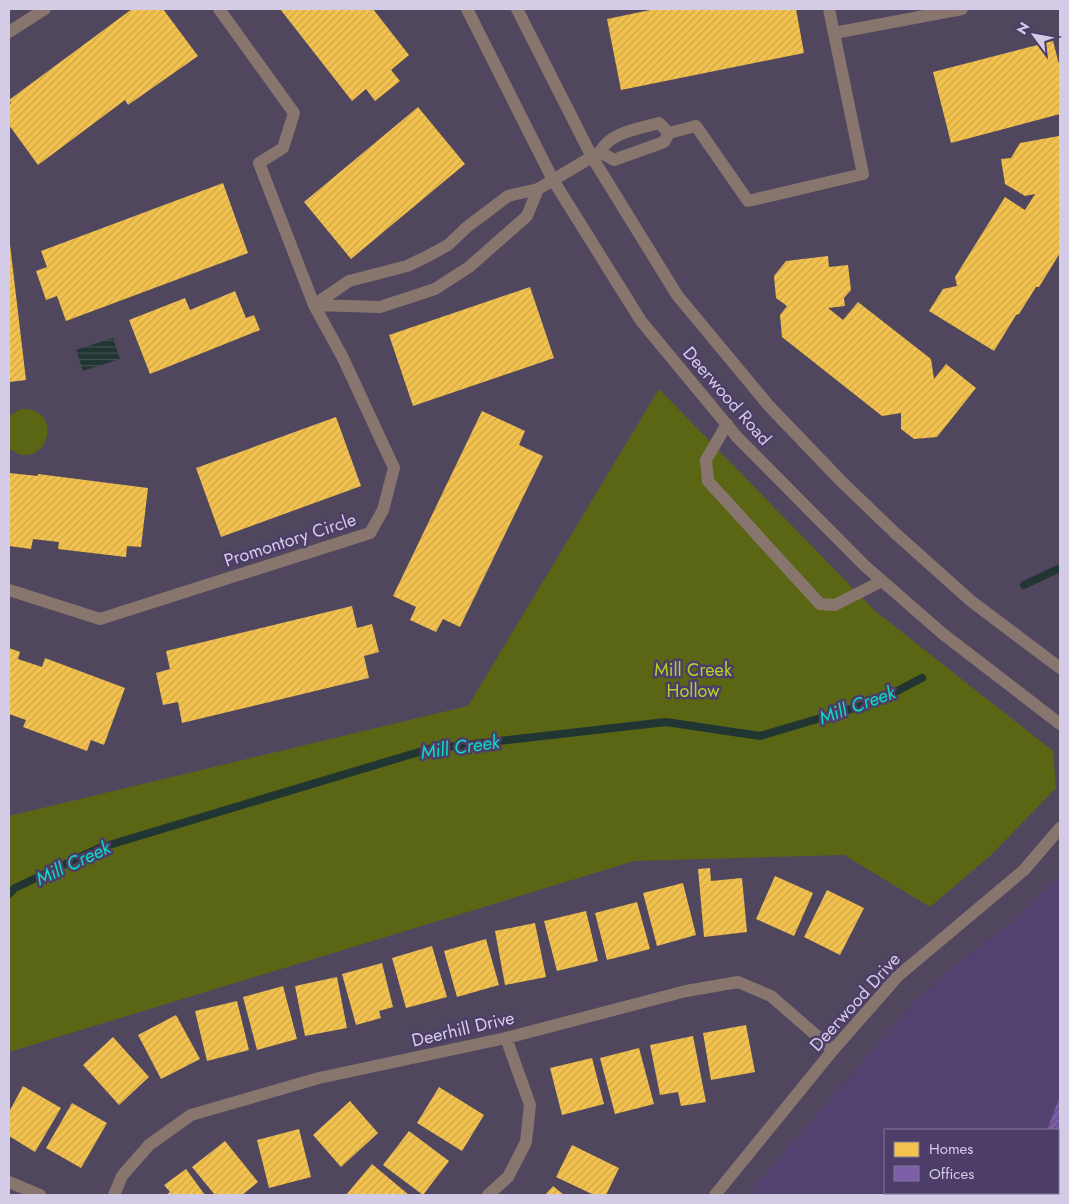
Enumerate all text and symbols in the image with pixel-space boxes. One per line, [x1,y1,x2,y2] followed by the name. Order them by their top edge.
[1009,10,1059,60] north arrow
[1012,18,1034,38] text: N
[677,341,777,451] street label: Deerwood Road
[221,506,359,574] street label: Promontory Circle
[654,657,732,704] park label: Mill Creek Hollow
[815,678,900,731] water label: Mill Creek
[419,728,502,766] water label: Mill Creek
[31,834,116,892] water label: Mill Creek
[804,947,906,1057] street label: Deerwood Drive
[409,1005,517,1053] street label: Deerhill Drive
[884,1129,1059,1194] legend
[929,1138,973,1160] text: Homes
[929,1163,974,1185] text: Offices

